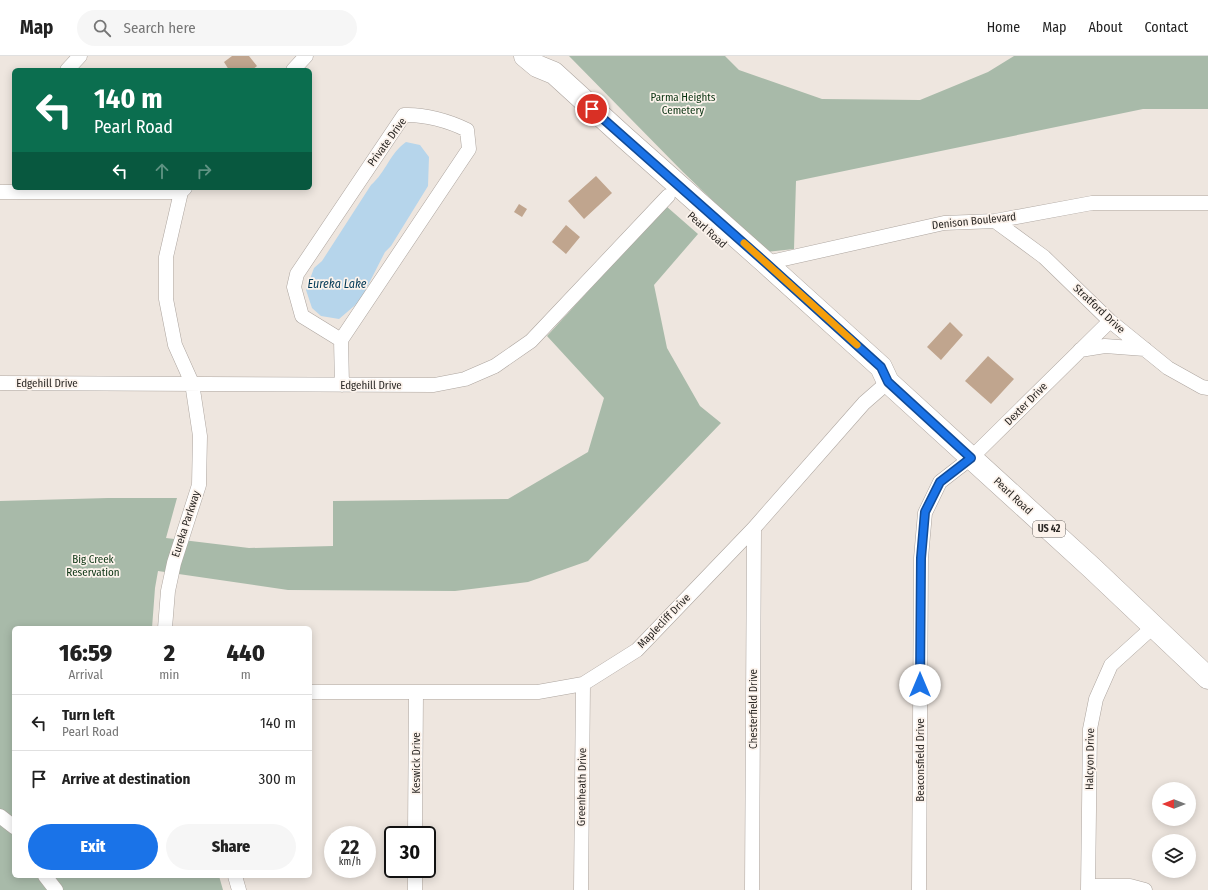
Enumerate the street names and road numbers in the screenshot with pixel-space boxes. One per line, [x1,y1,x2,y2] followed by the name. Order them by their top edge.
[365,115,409,169] street label: Private Drive
[685,209,729,251] street label: Pearl Road
[931,210,1017,232] street label: Denison Boulevard
[1070,282,1128,336] street label: Stratford Drive
[16,377,78,390] street label: Edgehill Drive
[340,379,402,392] street label: Edgehill Drive
[1002,380,1050,428] street label: Dexter Drive
[991,475,1035,517] street label: Pearl Road
[169,489,203,559] street label: Eureka Parkway
[1033,521,1065,537] road number: US 42
[635,591,693,651] street label: Maplecliff Drive
[747,669,760,749] street label: Chesterfield Drive
[914,718,927,802] street label: Beaconsfield Drive
[1083,728,1097,790] street label: Halcyon Drive
[410,732,423,794] street label: Keswick Drive
[575,748,589,826] street label: Greenheath Drive

